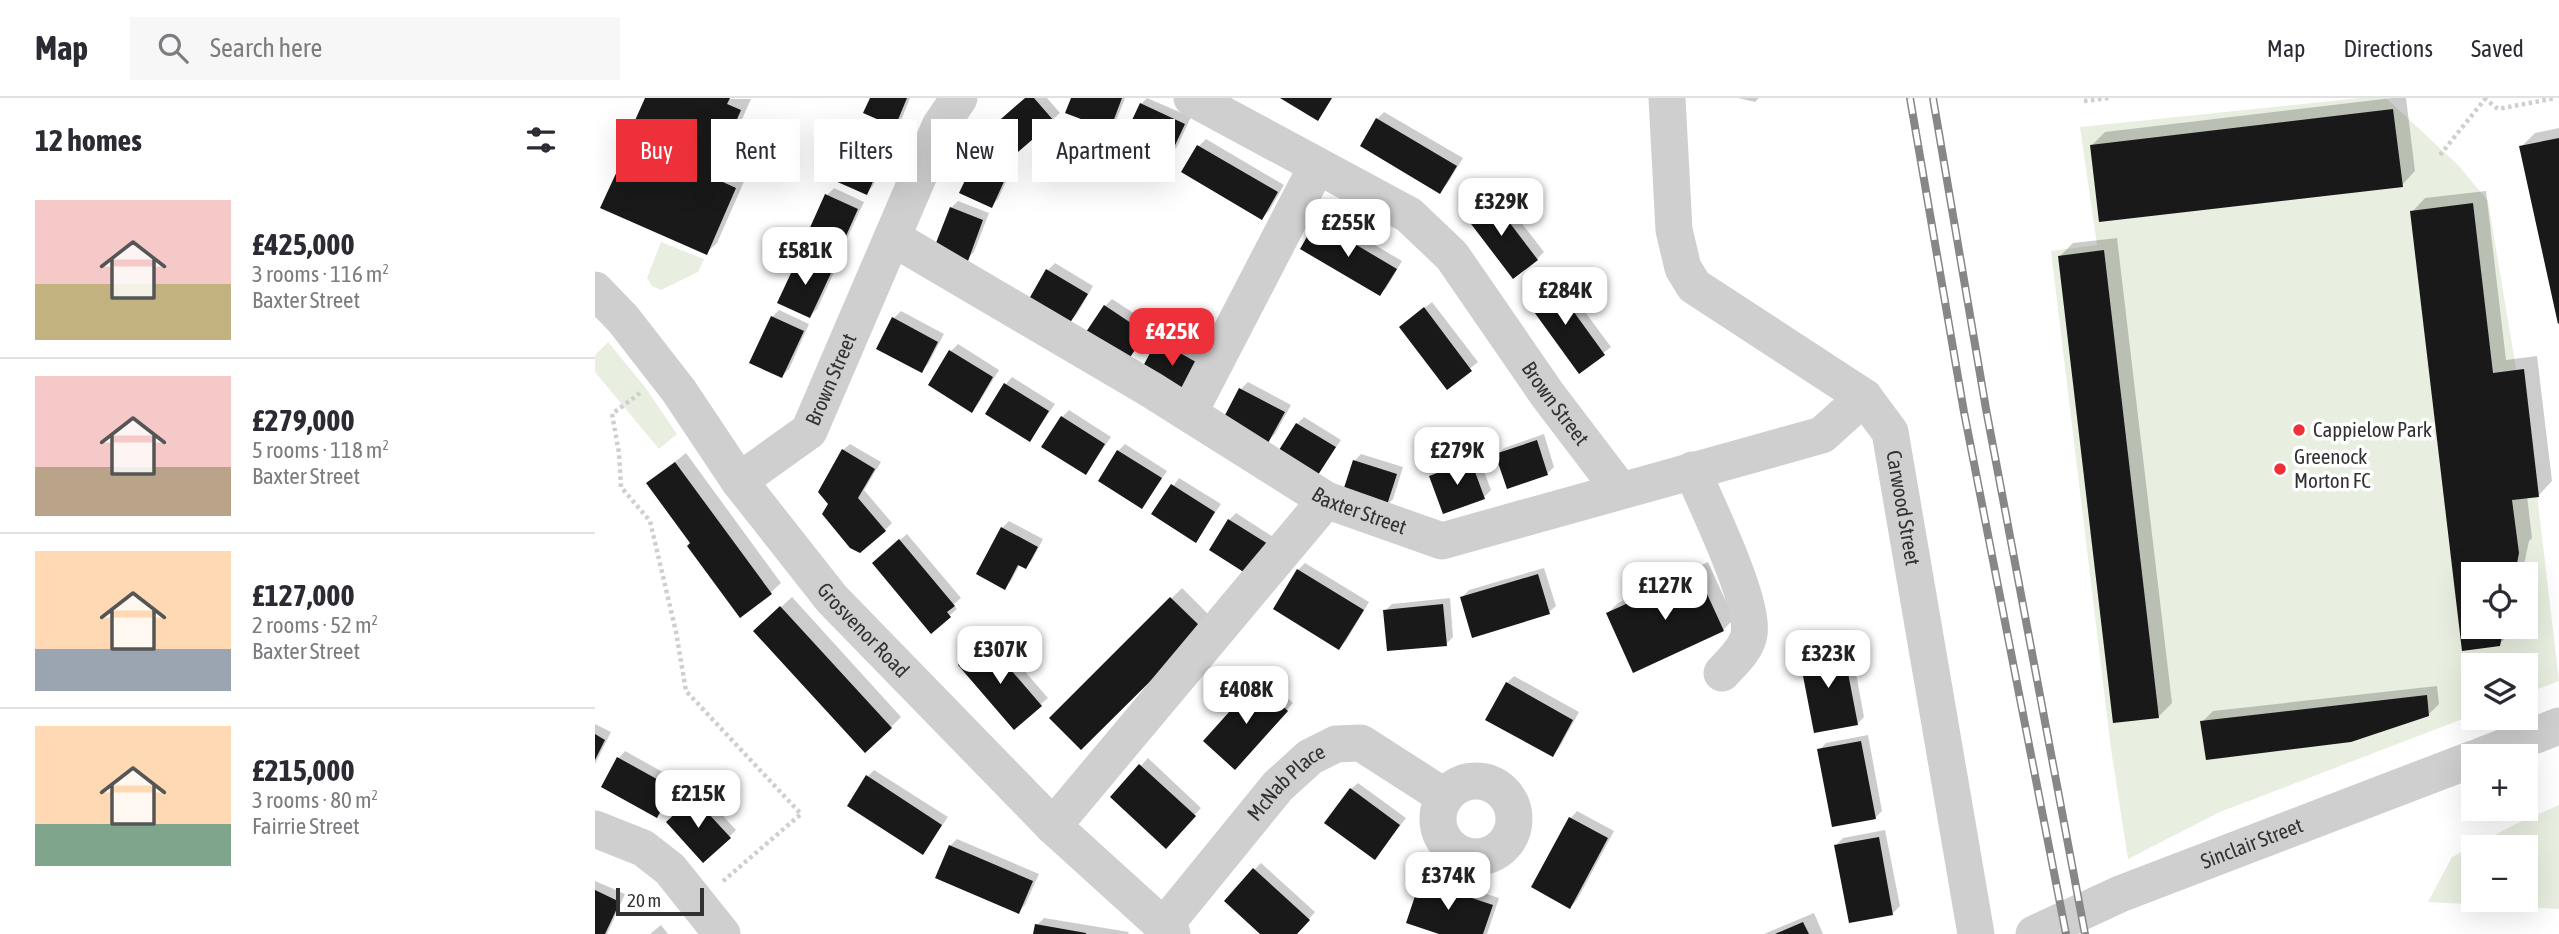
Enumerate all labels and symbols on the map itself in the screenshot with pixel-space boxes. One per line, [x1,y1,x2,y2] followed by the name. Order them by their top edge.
[1452,178,1550,238] pin: £329K
[1299,200,1397,259] pin: £255K
[756,228,854,287] pin: £581K
[1516,268,1614,327] pin: £284K
[1123,308,1221,368] pin: £425K
[800,330,860,429] street label: Brown Street
[1517,357,1594,449] street label: Brown Street
[2313,417,2432,441] place label: Cappielow Park
[2291,422,2307,438] marker: Cappielow Park
[1408,428,1506,487] pin: £279K
[2294,444,2371,492] place label: Greenock Morton FC
[1882,448,1926,567] street label: Carwood Street
[2272,461,2288,477] marker: Greenock Morton FC
[1308,481,1410,538] street label: Baxter Street
[1616,562,1714,622] pin: £127K
[813,578,915,682] street label: Grosvenor Road
[951,626,1049,686] pin: £307K
[1779,630,1877,690] pin: £323K
[1197,666,1295,726] pin: £408K
[1242,739,1329,825] street label: McNab Place
[649,770,747,830] pin: £215K
[2197,812,2306,873] street label: Sinclair Street
[1399,852,1497,912] pin: £374K
[616,885,703,917] scale bar

